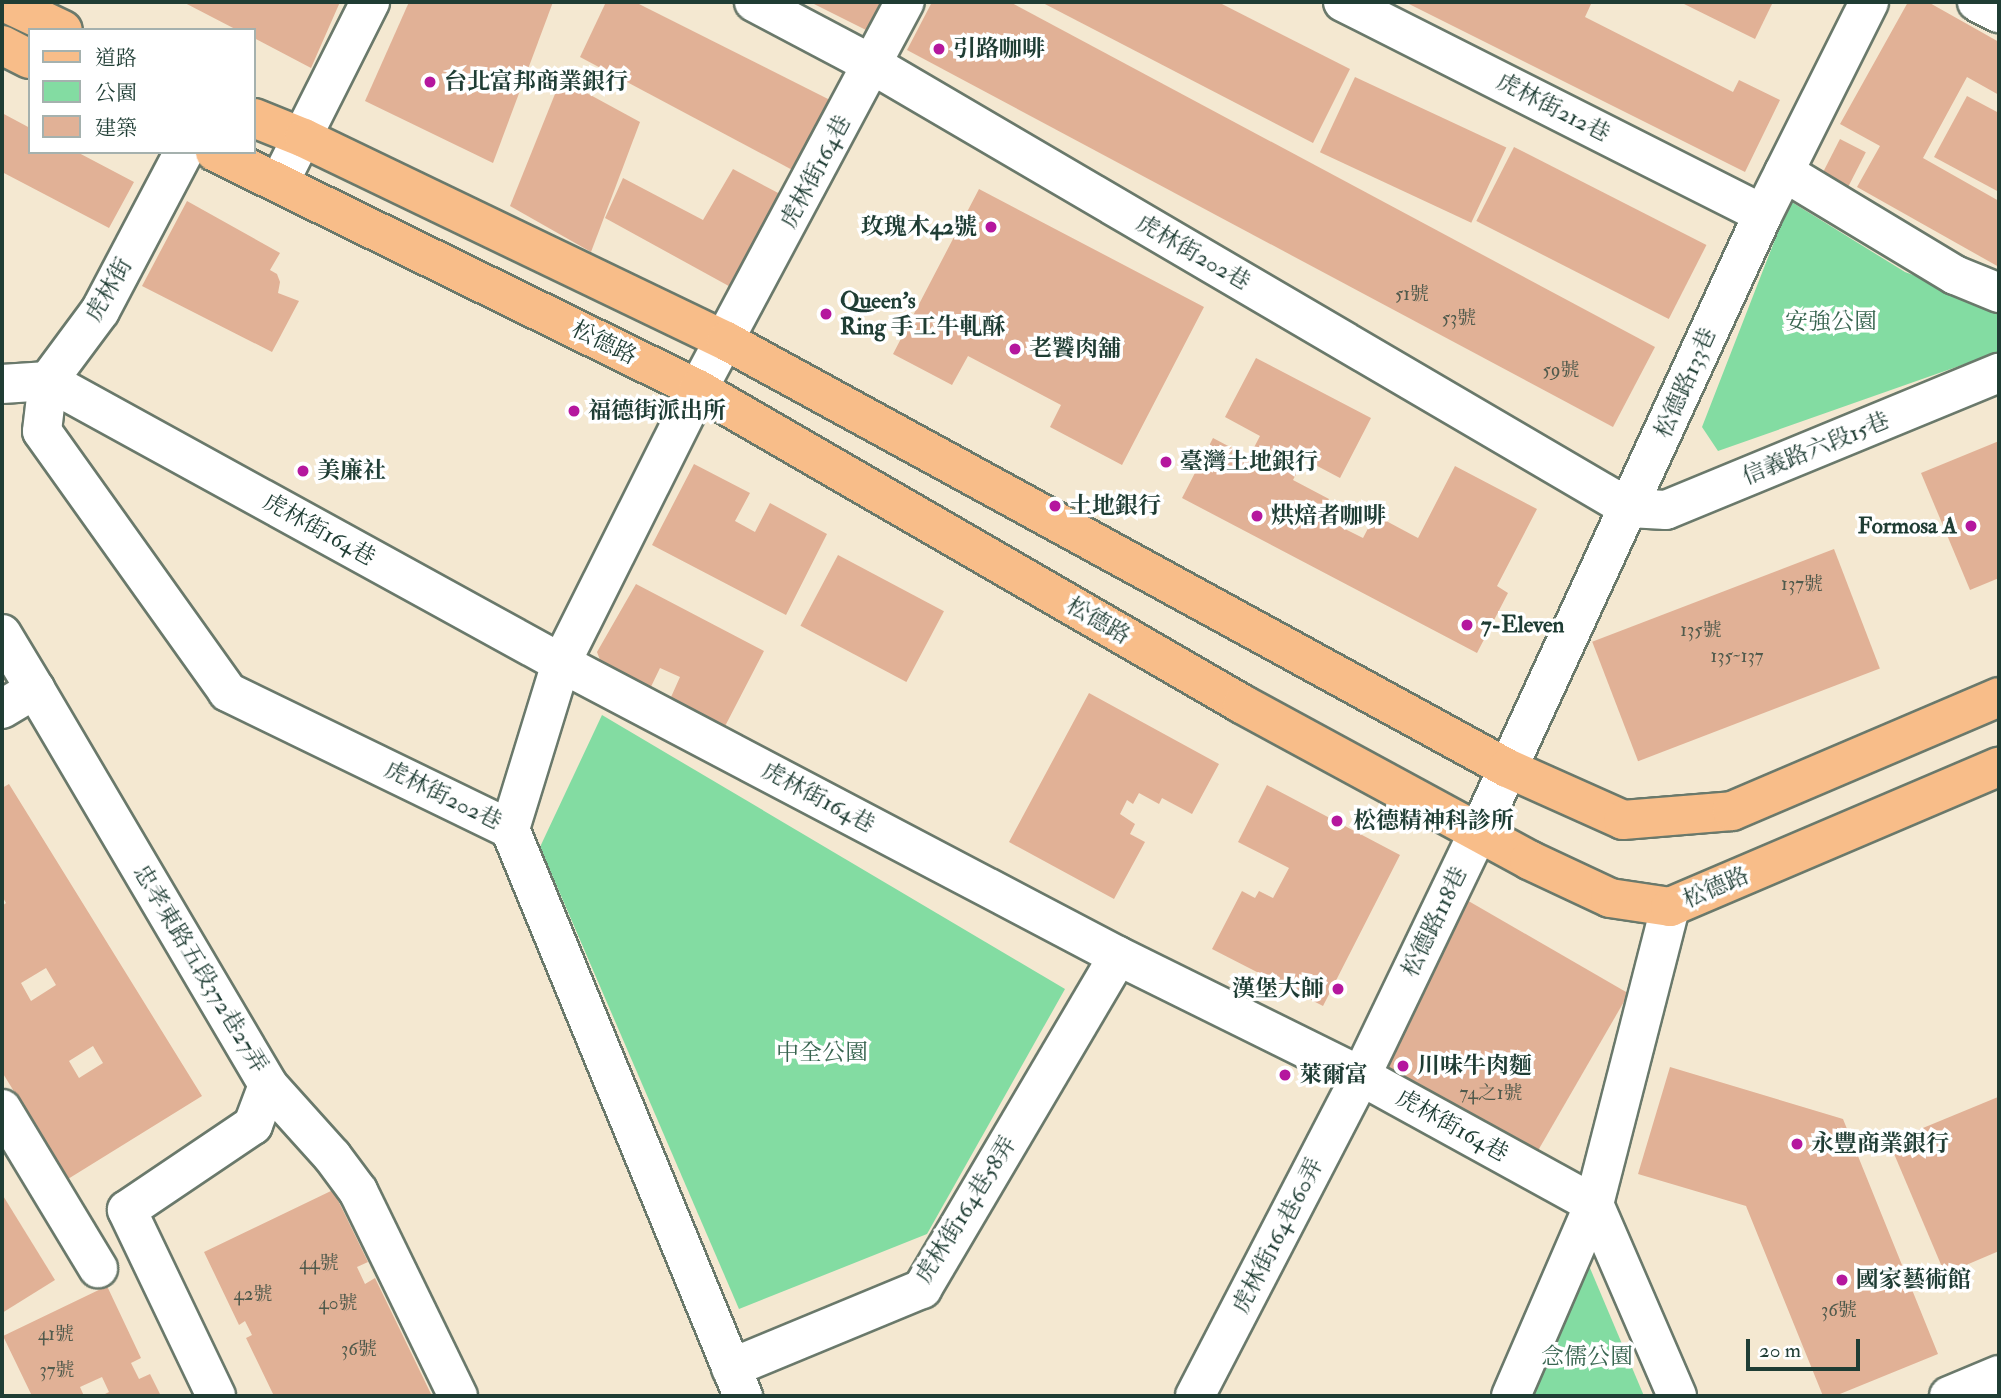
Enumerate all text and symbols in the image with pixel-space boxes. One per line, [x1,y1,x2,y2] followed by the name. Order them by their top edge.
[28,28,256,154] legend
[953,35,1045,63] place label: 引路咖啡
[931,41,947,57] marker: 引路咖啡
[95,45,137,72] text: 道路
[444,68,628,96] place label: 台北富邦商業銀行
[1492,68,1614,148] street label: 虎林街212巷
[422,74,438,90] marker: 台北富邦商業銀行
[95,80,137,107] text: 公園
[775,111,857,233] street label: 虎林街164巷
[95,115,137,142] text: 建築
[1131,209,1255,297] street label: 虎林街202巷
[861,213,977,241] place label: 玫瑰木42號
[983,219,999,235] marker: 玫瑰木42號
[80,253,138,327] street label: 虎林街
[1395,284,1429,306] house number: 51號
[840,287,1006,341] place label: Queen's Ring 手工牛軋酥
[818,306,834,322] marker: Queen's Ring 手工牛軋酥
[1442,308,1476,330] house number: 53號
[1785,308,1877,336] park label: 安強公園
[567,315,641,371] street label: 松德路
[1649,324,1723,442] street label: 松德路133巷
[1029,335,1121,363] place label: 老饕肉舖
[1007,341,1023,357] marker: 老饕肉舖
[1542,360,1580,382] house number: 59號
[588,397,726,425] place label: 福德街派出所
[566,403,582,419] marker: 福德街派出所
[1738,407,1894,491] street label: 信義路六段15巷
[1180,448,1318,476] place label: 臺灣土地銀行
[1158,454,1174,470] marker: 臺灣土地銀行
[317,457,386,485] place label: 美廉社
[295,463,311,479] marker: 美廉社
[258,488,380,572] street label: 虎林街164巷
[1069,492,1161,520] place label: 土地銀行
[1047,498,1063,514] marker: 土地銀行
[1271,502,1386,530] place label: 烘焙者咖啡
[1249,508,1265,524] marker: 烘焙者咖啡
[1858,512,1957,540] place label: Formosa A
[1963,518,1979,534] marker: Formosa A
[1781,574,1823,596] house number: 137號
[1061,592,1135,650] street label: 松德路
[1481,611,1564,639] place label: 7-Eleven
[1459,617,1475,633] marker: 7-Eleven
[1680,620,1722,642] house number: 135號
[1710,646,1764,668] house number: 135~137
[380,756,506,836] street label: 虎林街202巷
[757,757,879,839] street label: 虎林街164巷
[1353,807,1514,835] place label: 松德精神科診所
[1327,811,1347,831] marker: 松德精神科診所
[127,860,273,1078] street label: 忠孝東路五段372巷27弄
[1396,862,1474,982] street label: 松德路118巷
[1679,862,1753,914] street label: 松德路
[1232,975,1324,1003] place label: 漢堡大師
[1330,981,1346,997] marker: 漢堡大師
[776,1039,868,1067] park label: 中全公園
[1417,1052,1532,1080] place label: 川味牛肉麵
[1395,1058,1411,1074] marker: 川味牛肉麵
[1299,1061,1368,1089] place label: 萊爾富
[1277,1067,1293,1083] marker: 萊爾富
[1459,1083,1523,1105] house number: 74之1號
[1391,1084,1513,1168] street label: 虎林街164巷
[1811,1130,1949,1158] place label: 永豐商業銀行
[910,1131,1022,1289] street label: 虎林街164巷58弄
[1789,1136,1805,1152] marker: 永豐商業銀行
[1227,1154,1329,1318] street label: 虎林街164巷60弄
[299,1253,339,1275] house number: 44號
[1856,1266,1971,1294] place label: 國家藝術館
[1834,1272,1850,1288] marker: 國家藝術館
[234,1284,272,1306] house number: 42號
[319,1293,357,1315] house number: 40號
[1821,1300,1857,1322] house number: 36號
[38,1324,74,1346] house number: 41號
[1749,1324,1863,1368] scale bar
[1759,1337,1801,1364] text: 20 m
[341,1339,377,1361] house number: 36號
[1541,1343,1633,1371] park label: 念儒公園
[39,1360,75,1382] house number: 37號

